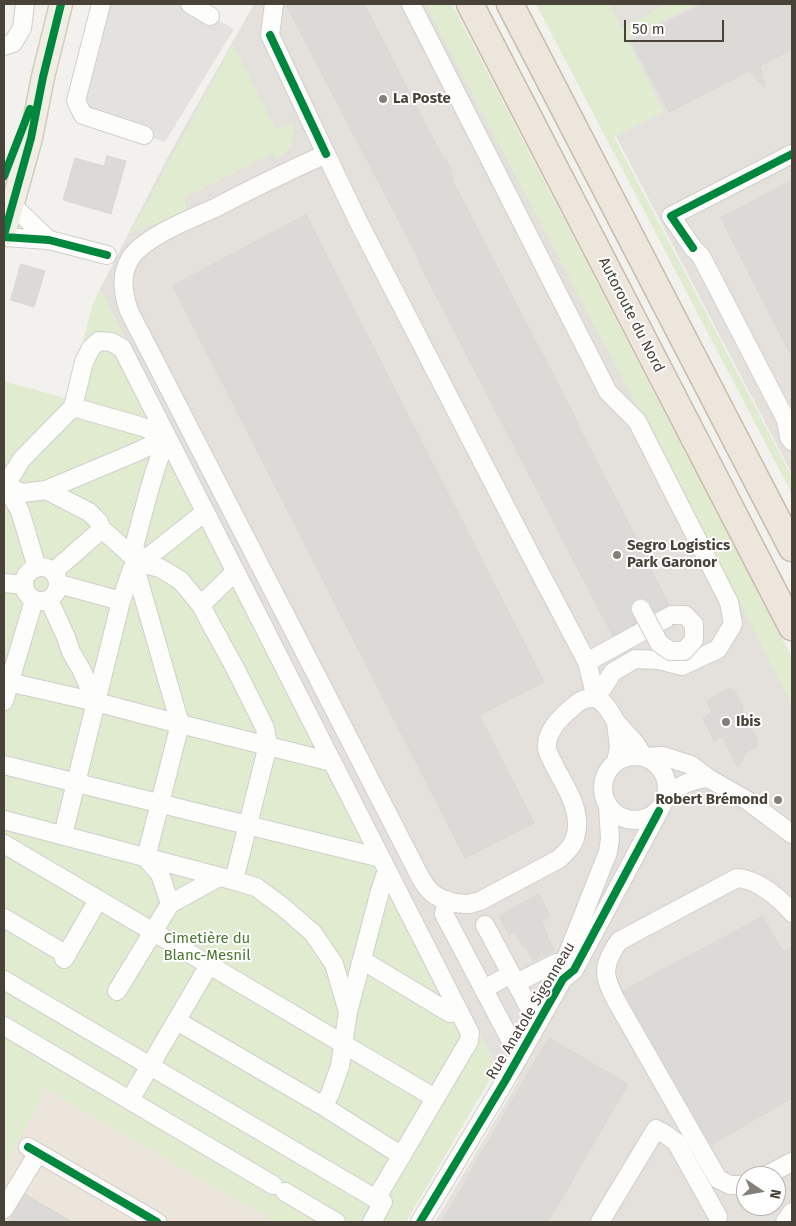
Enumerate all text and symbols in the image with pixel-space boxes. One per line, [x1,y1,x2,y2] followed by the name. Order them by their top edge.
[626,10,726,42] scale bar
[632,20,665,38] text: 50 m
[393,90,451,108] place label: La Poste
[377,93,389,105] marker: La Poste
[594,255,668,375] street label: Autoroute du Nord
[627,537,730,572] place label: Segro Logistics Park Garonor
[611,549,623,561] marker: Segro Logistics Park Garonor
[736,713,761,731] place label: Ibis
[720,716,732,728] marker: Ibis
[655,791,768,809] place label: Robert Brémond
[772,794,784,806] marker: Robert Brémond
[163,930,251,965] park label: Cimetière du Blanc-Mesnil
[483,939,579,1083] street label: Rue Anatole Sigonneau
[736,1166,786,1216] north arrow
[766,1188,784,1200] text: N

